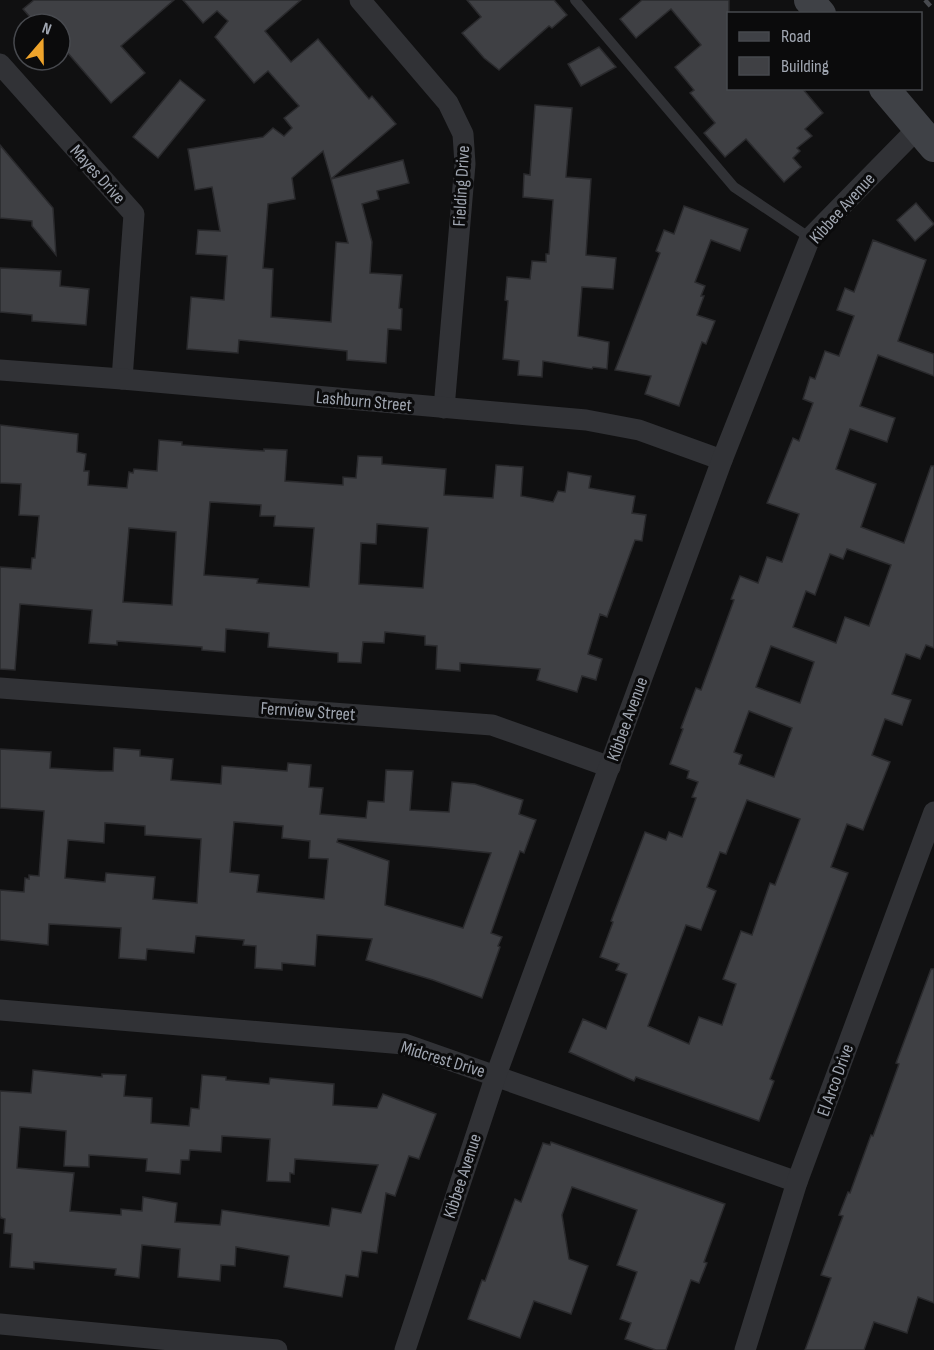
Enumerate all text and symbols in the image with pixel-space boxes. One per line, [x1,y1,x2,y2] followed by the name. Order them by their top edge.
[12,12,72,72] north arrow
[727,12,922,90] legend
[39,19,54,40] text: N
[781,26,811,47] text: Road
[781,56,829,77] text: Building
[66,140,130,208] street label: Mayes Drive
[449,145,474,227] street label: Fielding Drive
[805,169,880,248] street label: Kibbee Avenue
[315,387,413,416] street label: Lashburn Street
[603,674,652,764] street label: Kibbee Avenue
[260,698,357,725] street label: Fernview Street
[398,1037,488,1082] street label: Midcrest Drive
[813,1041,858,1119] street label: El Arco Drive
[439,1131,486,1221] street label: Kibbee Avenue

